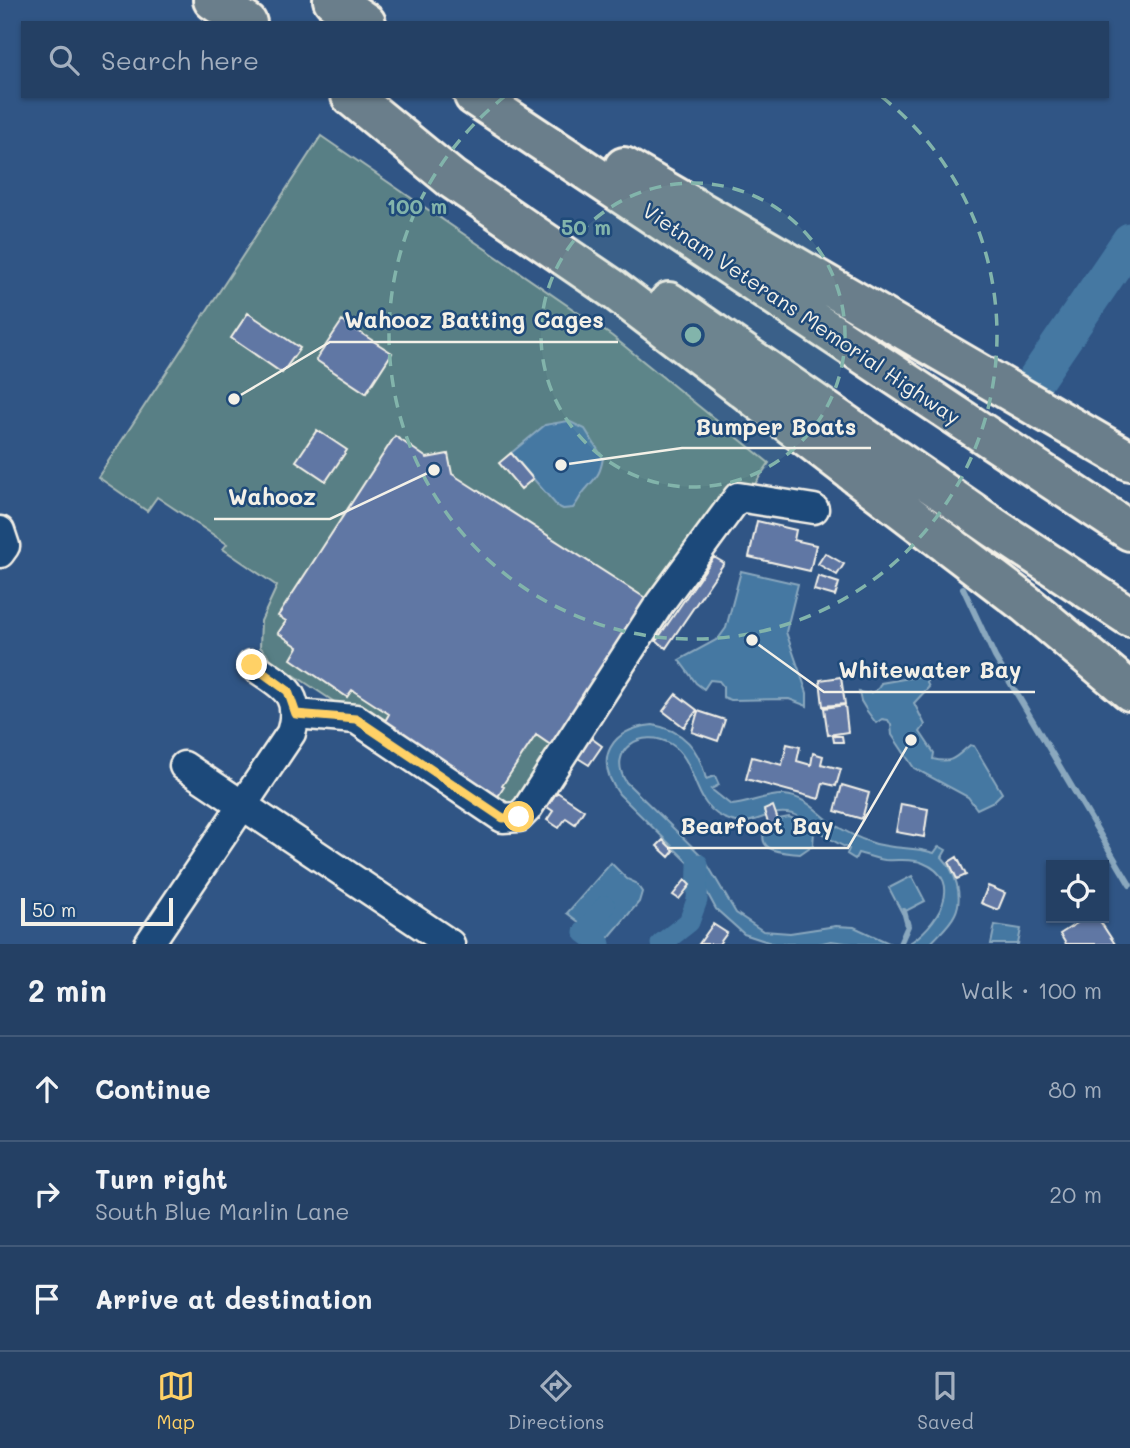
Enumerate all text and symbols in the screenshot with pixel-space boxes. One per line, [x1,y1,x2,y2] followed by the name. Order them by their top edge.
[21,21,1109,98] search box
[45,41,83,79] icon: search
[101,43,259,77] text: Search here
[387,192,447,219] text: 100 m
[638,196,966,430] street label: Vietnam Veterans Memorial Highway
[561,213,611,240] text: 50 m
[330,298,618,342] callout: Wahooz Batting Cages
[344,304,604,334] text: Wahooz Batting Cages
[681,323,705,347] centre of rings
[682,404,871,448] callout: Bumper Boats
[696,411,856,441] text: Bumper Boats
[214,475,330,519] callout: Wahooz
[228,481,316,511] text: Wahooz
[824,648,1035,692] callout: Whitewater Bay
[236,649,267,680] route end
[839,654,1021,684] text: Whitewater Bay
[503,801,534,832] route start
[667,804,848,848] callout: Bearfoot Bay
[680,810,834,840] text: Bearfoot Bay
[1046,860,1109,923] map controls
[1046,860,1109,923] button: locate
[21,895,173,927] scale bar
[32,897,76,922] text: 50 m
[28,970,107,1010] text: 2 min
[960,975,1102,1005] text: Walk · 100 m
[28,1070,66,1108] icon: ahead
[95,1072,211,1106] text: Continue
[1048,1074,1102,1104] text: 80 m
[95,1162,228,1196] text: Turn right
[28,1175,66,1213] icon: right
[1049,1179,1102,1209] text: 20 m
[95,1196,349,1226] text: South Blue Marlin Lane
[28,1280,66,1318] icon: arrive
[95,1282,372,1316] text: Arrive at destination
[156,1367,195,1434] tab: Map
[508,1367,604,1434] tab: Directions
[917,1367,974,1434] tab: Saved

